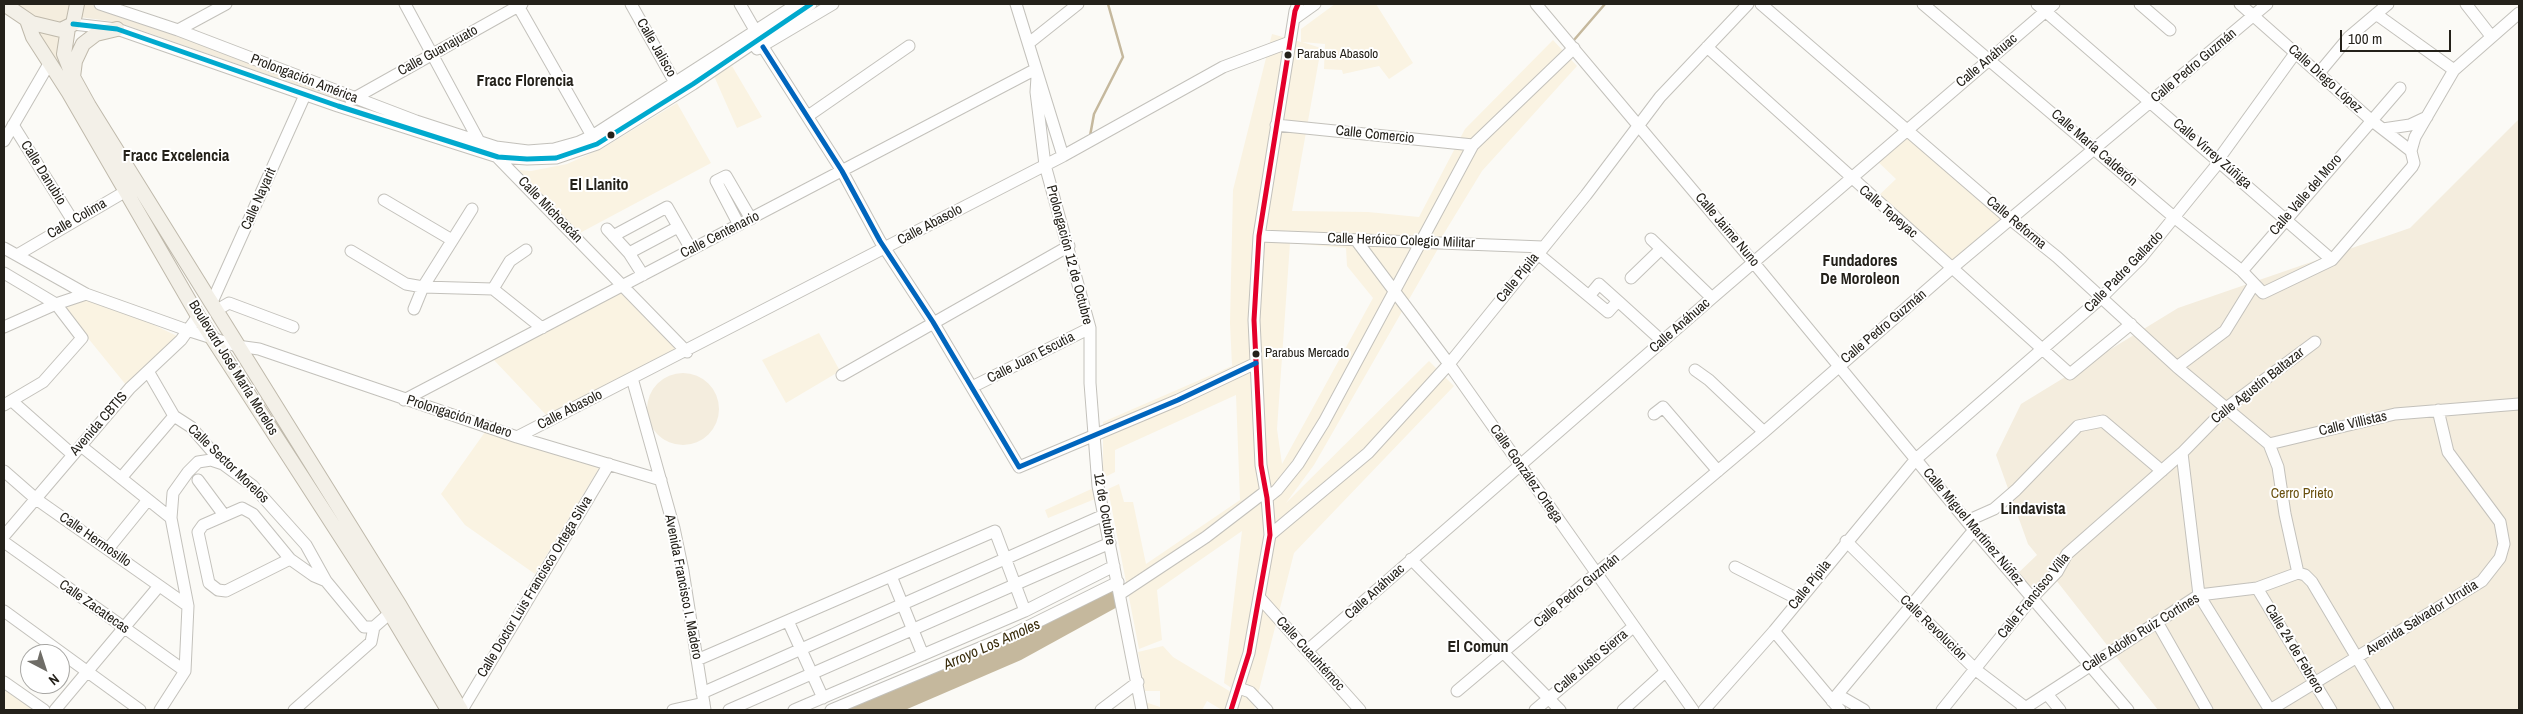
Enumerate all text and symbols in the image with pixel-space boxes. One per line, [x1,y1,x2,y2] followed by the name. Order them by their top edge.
[632,16,680,80] street label: Calle Jalisco
[2343,20,2454,52] scale bar
[395,22,481,80] street label: Calle Guanajuato
[2148,25,2240,107] street label: Calle Pedro Guzmán
[2348,28,2382,49] text: 100 m
[1953,31,2021,91] street label: Calle Anáhuac
[2284,41,2366,117] street label: Calle Diego López
[1297,47,1378,63] place label: Parabus Abasolo
[1283,50,1293,60] marker: Parabus Abasolo
[248,51,360,107] street label: Prolongación América
[477,72,573,92] district label: Fracc Florencia
[2048,106,2140,190] street label: Calle María Calderón
[2169,115,2255,193] street label: Calle Virrey Zúñiga
[1335,123,1415,147] street label: Calle Comercio
[606,130,616,140] unlabelled marker
[17,138,69,208] street label: Calle Danubio
[123,147,229,167] district label: Fracc Excelencia
[2266,151,2346,239] street label: Calle Valle del Moro
[238,165,280,233] street label: Calle Nayarit
[514,173,586,247] street label: Calle Michoacán
[569,176,629,196] district label: El Llanito
[1855,182,1921,242] street label: Calle Tepeyac
[1042,183,1096,327] street label: Prolongación 12 de Octubre
[1691,190,1763,270] street label: Calle Jaime Nuno
[1983,193,2049,253] street label: Calle Reforma
[44,195,110,243] street label: Calle Colima
[895,201,965,249] street label: Calle Abasolo
[678,208,762,262] street label: Calle Centenario
[2081,228,2167,316] street label: Calle Padre Gallardo
[1327,230,1475,252] street label: Calle Heróico Colegio Militar
[1493,250,1543,306] street label: Calle Pípila
[1820,252,1900,290] district label: Fundadores De Moroleon
[1838,286,1930,368] street label: Calle Pedro Guzmán
[1646,295,1714,357] street label: Calle Anáhuac
[185,298,281,438] street label: Boulevard José María Morelos
[985,329,1077,387] street label: Calle Juan Escutia
[2208,344,2308,428] street label: Calle Agustín Baltazar
[1265,346,1349,362] place label: Parabus Mercado
[1251,349,1261,359] marker: Parabus Mercado
[535,386,605,434] street label: Calle Abasolo
[67,389,131,459] street label: Avenida CBTIS
[404,392,514,442] street label: Prolongación Madero
[2317,408,2389,440] street label: Calle Villistas
[184,421,272,507] street label: Calle Sector Morelos
[1486,422,1566,526] street label: Calle González Ortega
[1919,465,2027,589] street label: Calle Miguel Martínez Núñez
[1089,472,1119,546] street label: 12 de Octubre
[2271,486,2333,502] park label: Cerro Prieto
[474,493,596,681] street label: Calle Doctor Luis Francisco Ortega Silva
[2001,500,2065,520] district label: Lindavista
[56,509,134,571] street label: Calle Hermosillo
[661,513,705,661] street label: Avenida Francisco I. Madero
[1531,550,1623,632] street label: Calle Pedro Guzmán
[1994,550,2074,642] street label: Calle Francisco Villa
[1785,557,1835,613] street label: Calle Pípila
[1342,561,1408,623] street label: Calle Anáhuac
[55,577,133,637] street label: Calle Zacatecas
[2363,577,2481,659] street label: Avenida Salvador Urrutia
[2079,590,2203,676] street label: Calle Adolfo Ruiz Cortines
[1896,592,1970,664] street label: Calle Revolución
[2261,601,2327,697] street label: Calle 24 de Febrero
[1272,613,1348,695] street label: Calle Cuauhtémoc
[941,616,1043,674] water label: Arroyo Los Amoles
[1551,626,1631,698] street label: Calle Justo Sierra
[1447,638,1509,658] district label: El Comun
[20,644,70,694] north arrow
[45,670,63,689] text: N

